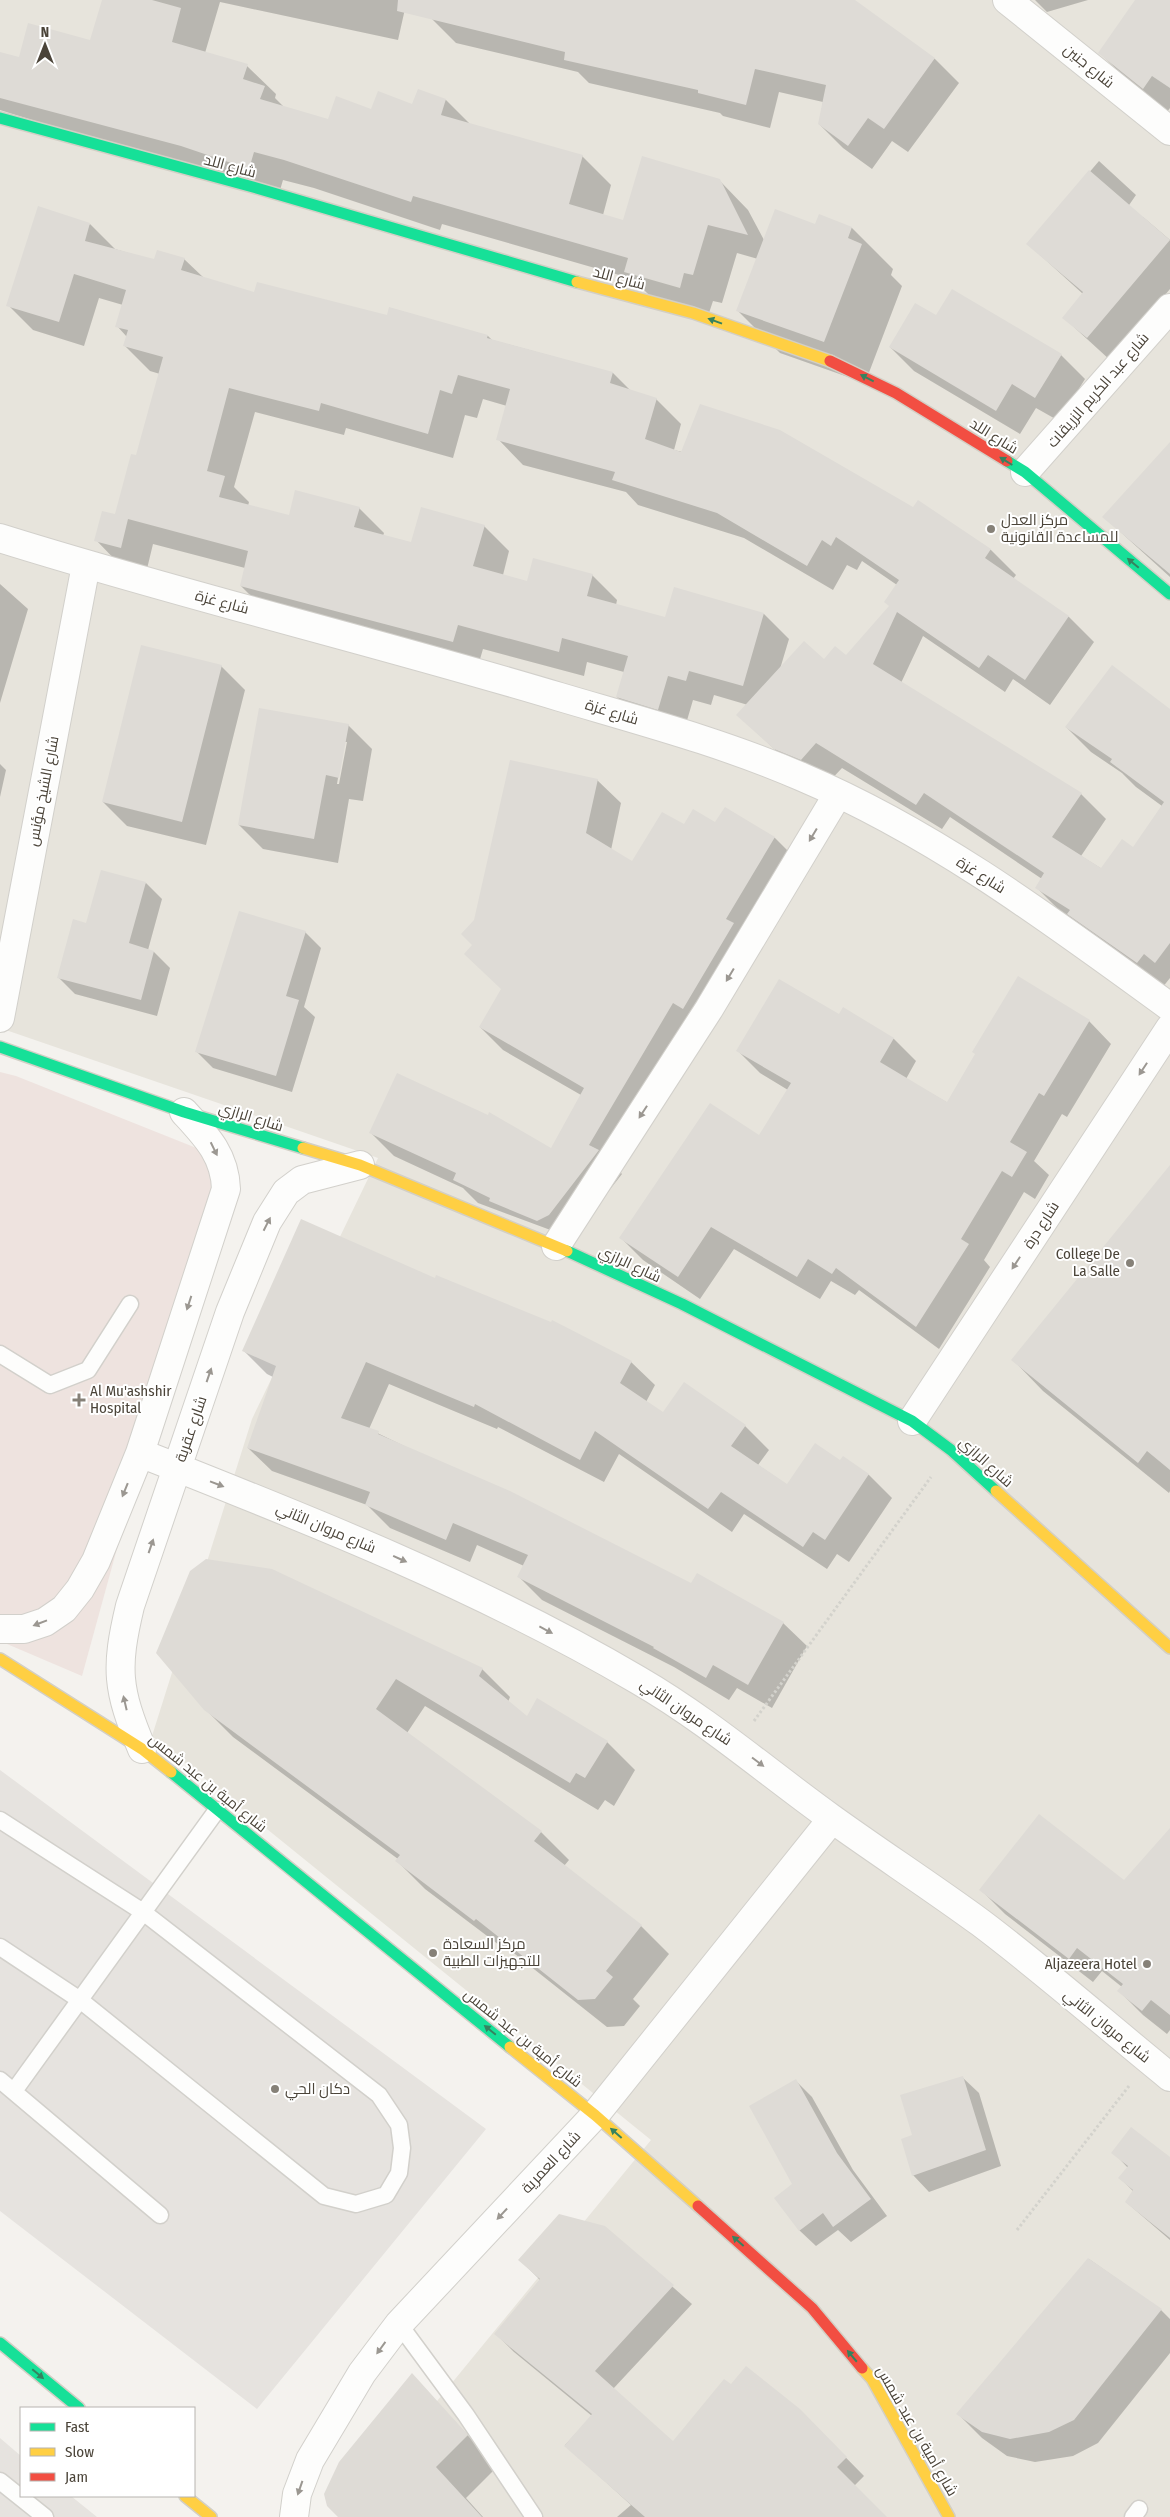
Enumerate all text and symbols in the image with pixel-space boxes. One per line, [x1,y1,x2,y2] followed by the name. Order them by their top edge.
[20,20,70,70] north arrow
[41,24,49,41] text: N
[1059,40,1118,93] street label: شارع جنين
[201,150,258,184] street label: شارع اللد
[590,262,647,296] street label: شارع اللد
[707,317,722,325] one-way arrow
[1043,329,1154,452] street label: شارع عبد الكريم الزريقات
[859,374,874,382] one-way arrow
[966,414,1021,459] street label: شارع اللد
[1000,456,1013,465] one-way arrow
[1001,511,1118,546] place label: مركز العدل للمساعدة القانونية
[985,523,997,535] marker: مركز العدل للمساعدة القانونية
[1126,557,1139,568] one-way arrow
[193,586,251,620] street label: شارع غزة
[583,695,641,731] street label: شارع غزة
[23,734,64,848] street label: شارع الشيخ مؤنس
[808,829,817,842] one-way arrow
[952,853,1009,899] street label: شارع غزة
[725,968,734,981] one-way arrow
[1138,1062,1148,1076] one-way arrow
[216,1099,286,1138] street label: شارع الرازي
[638,1105,647,1119] one-way arrow
[211,1142,219,1156] one-way arrow
[1019,1198,1065,1253] street label: شارع درة
[263,1217,271,1231] one-way arrow
[595,1242,664,1289] street label: شارع الرازي
[1056,1245,1120,1280] place label: College De La Salle
[1011,1257,1021,1270] one-way arrow
[1124,1257,1136,1269] marker: College De La Salle
[185,1296,192,1311] one-way arrow
[205,1368,213,1383] one-way arrow
[90,1382,172,1417] place label: Al Mu'ashshir Hospital
[72,1393,86,1407] marker: Al Mu'ashshir Hospital
[171,1394,213,1465] street label: شارع عقربة
[953,1433,1017,1493] street label: شارع الرازي
[210,1480,225,1488] one-way arrow
[120,1483,128,1497] one-way arrow
[272,1499,379,1560] street label: شارع مروان الثاني
[147,1538,155,1553] one-way arrow
[393,1556,407,1564] one-way arrow
[32,1619,47,1627] one-way arrow
[539,1626,553,1634] one-way arrow
[635,1675,735,1752] street label: شارع مروان الثاني
[121,1696,129,1711] one-way arrow
[144,1729,271,1838] street label: شارع أمية بن عبد شمس
[751,1757,765,1767] one-way arrow
[443,1935,540,1971] place label: مركز السعادة للتجهيزات الطبية
[427,1947,439,1959] marker: مركز السعادة للتجهيزات الطبية
[1045,1955,1137,1973] place label: Aljazeera Hotel
[1141,1958,1153,1970] marker: Aljazeera Hotel
[459,1984,586,2093] street label: شارع أمية بن عبد شمس
[1058,1985,1154,2069] street label: شارع مروان الثاني
[484,2025,497,2036] one-way arrow
[285,2080,350,2101] place label: دكان الحي
[269,2083,281,2095] marker: دكان الحي
[518,2127,586,2198] street label: شارع العمرية
[610,2128,623,2139] one-way arrow
[496,2208,508,2220] one-way arrow
[732,2235,745,2246] one-way arrow
[376,2341,386,2354] one-way arrow
[847,2349,858,2362] one-way arrow
[871,2362,962,2500] street label: شارع أمية بن عبد شمس
[31,2368,44,2379] one-way arrow
[20,2407,195,2497] legend
[65,2418,89,2436] text: Fast
[65,2443,94,2461] text: Slow
[65,2468,88,2486] text: Jam
[296,2480,303,2495] one-way arrow

